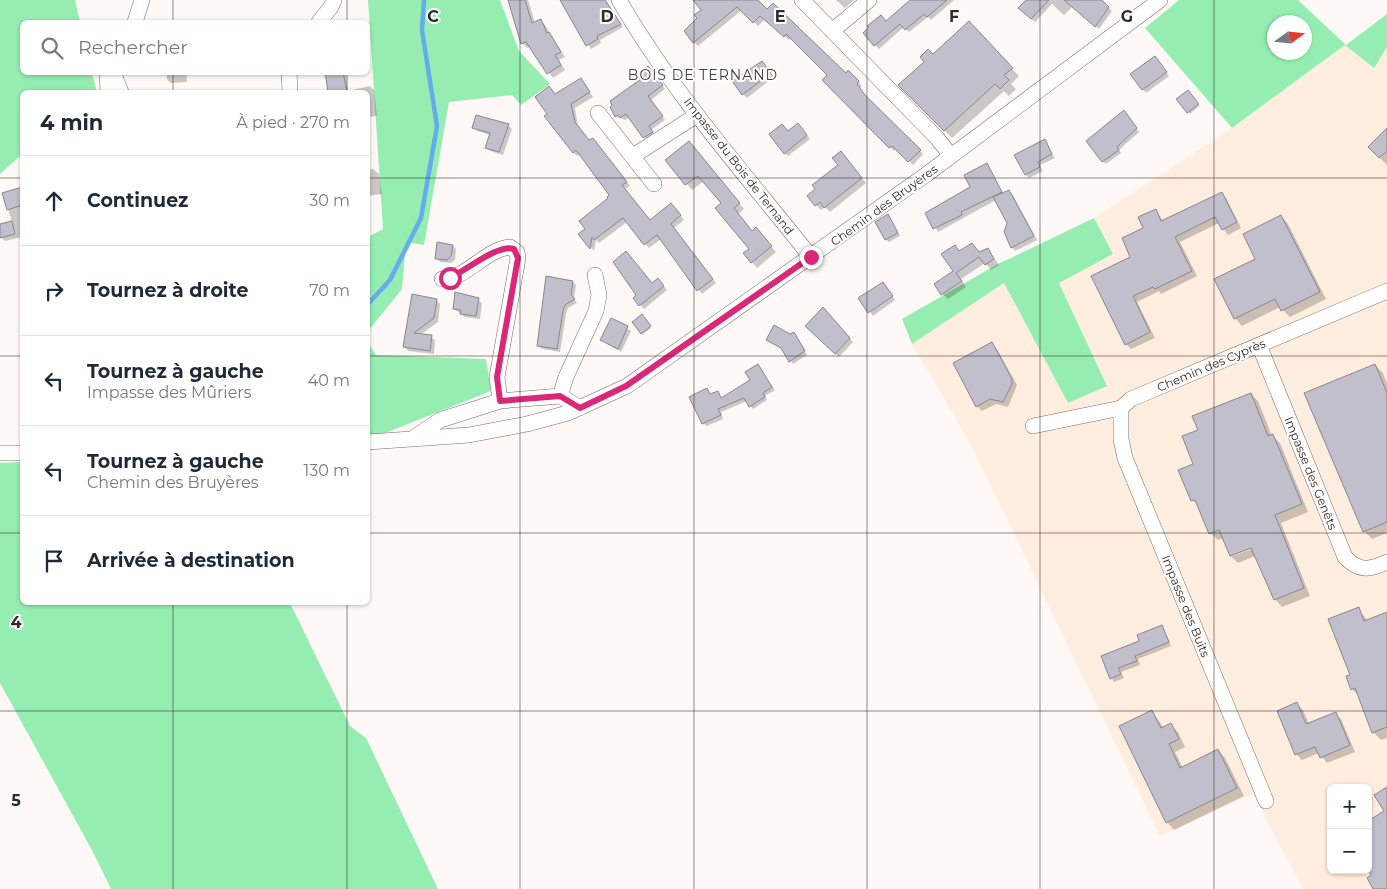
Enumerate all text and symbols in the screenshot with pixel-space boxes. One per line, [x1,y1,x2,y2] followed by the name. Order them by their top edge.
[427,7,439,26] text: C
[600,7,614,26] text: D
[775,7,785,26] text: E
[949,7,959,26] text: F
[1121,7,1133,26] text: G
[1267,15,1312,60] north arrow
[20,20,370,75] search box
[38,34,66,62] icon: search
[78,36,188,59] text: Rechercher
[628,66,778,84] district label: BOIS DE TERNAND
[681,94,797,238] street label: Impasse du Bois de Ternand
[40,110,103,135] text: 4 min
[236,113,350,132] text: À pied · 270 m
[828,161,941,249] street label: Chemin des Bruyères
[40,187,68,215] icon: ahead
[87,189,188,212] text: Continuez
[309,191,350,210] text: 30 m
[800,246,823,269] route end
[439,267,462,290] route start
[40,277,68,305] icon: right
[87,279,248,302] text: Tournez à droite
[309,281,350,300] text: 70 m
[1155,335,1268,395] street label: Chemin des Cyprès
[87,360,264,383] text: Tournez à gauche
[40,367,68,395] icon: left
[308,371,350,390] text: 40 m
[87,383,252,402] text: Impasse des Mûriers
[1281,414,1341,532] street label: Impasse des Genêts
[87,450,264,473] text: Tournez à gauche
[40,457,68,485] icon: left
[303,461,350,480] text: 130 m
[87,473,259,492] text: Chemin des Bruyères
[40,547,68,575] icon: arrive
[87,549,295,572] text: Arrivée à destination
[1159,553,1213,659] street label: Impasse des Buits
[10,613,22,632] text: 4
[1327,784,1372,874] map controls
[1327,784,1372,829] button: +
[11,791,21,810] text: 5
[1327,829,1372,874] button: −

